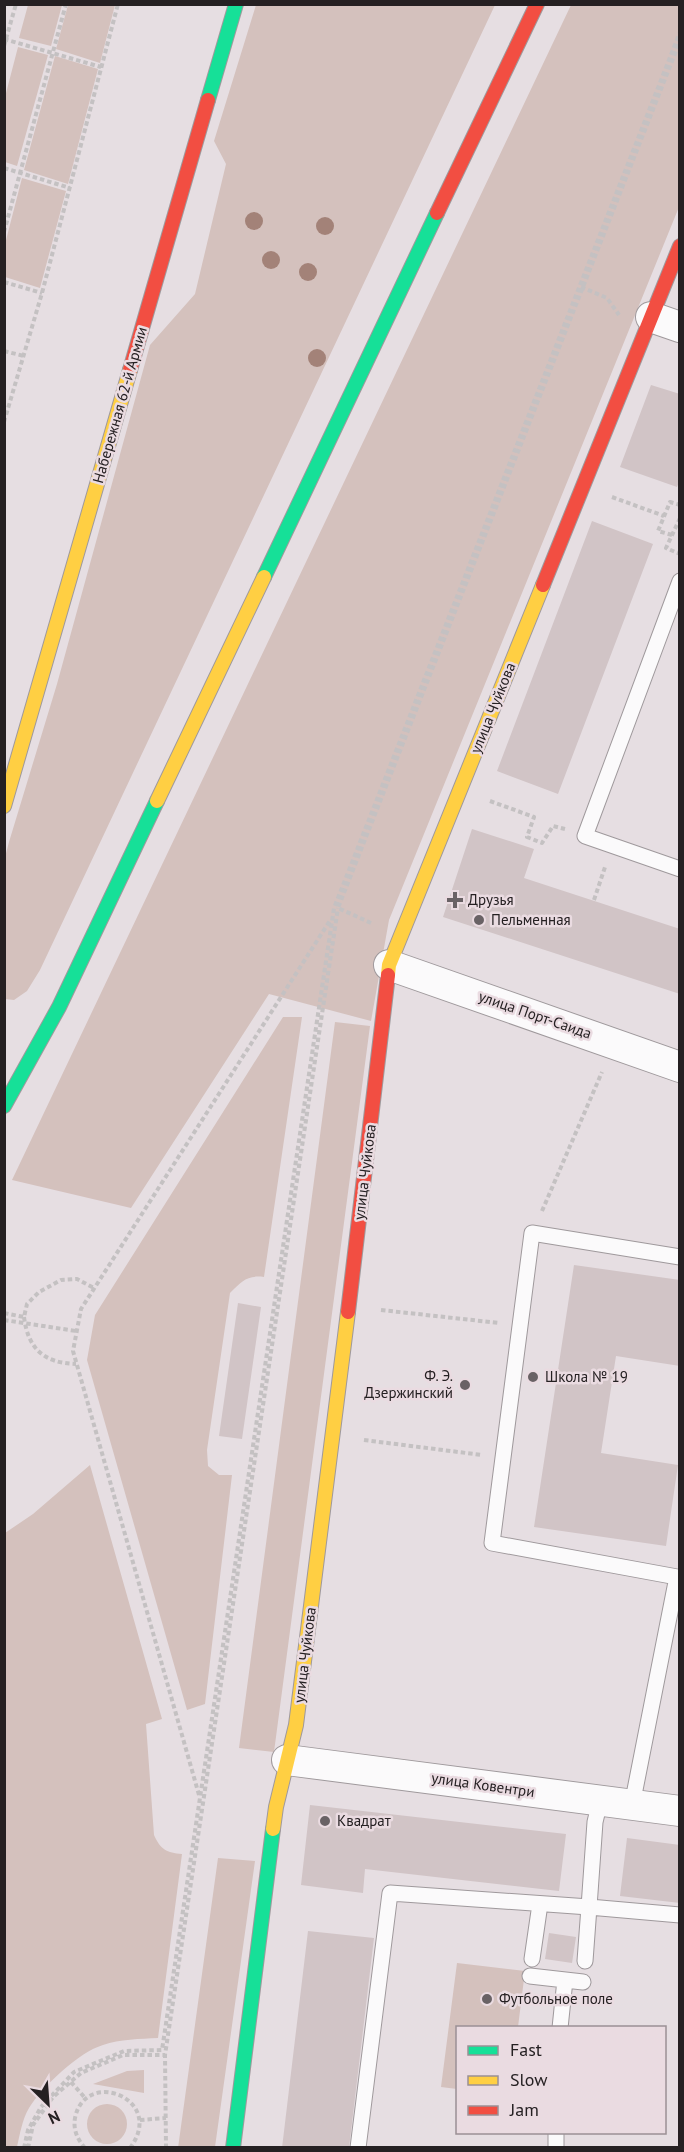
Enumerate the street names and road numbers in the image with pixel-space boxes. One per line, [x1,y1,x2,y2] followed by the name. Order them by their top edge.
[88,324,151,485] street label: Набережная 62-й Армии
[466,660,519,756] street label: улица Чуйкова
[476,986,594,1043] street label: улица Порт-Саида
[349,1123,380,1221] street label: улица Чуйкова
[289,1606,320,1704] street label: улица Чуйкова
[430,1768,536,1801] street label: улица Ковентри

